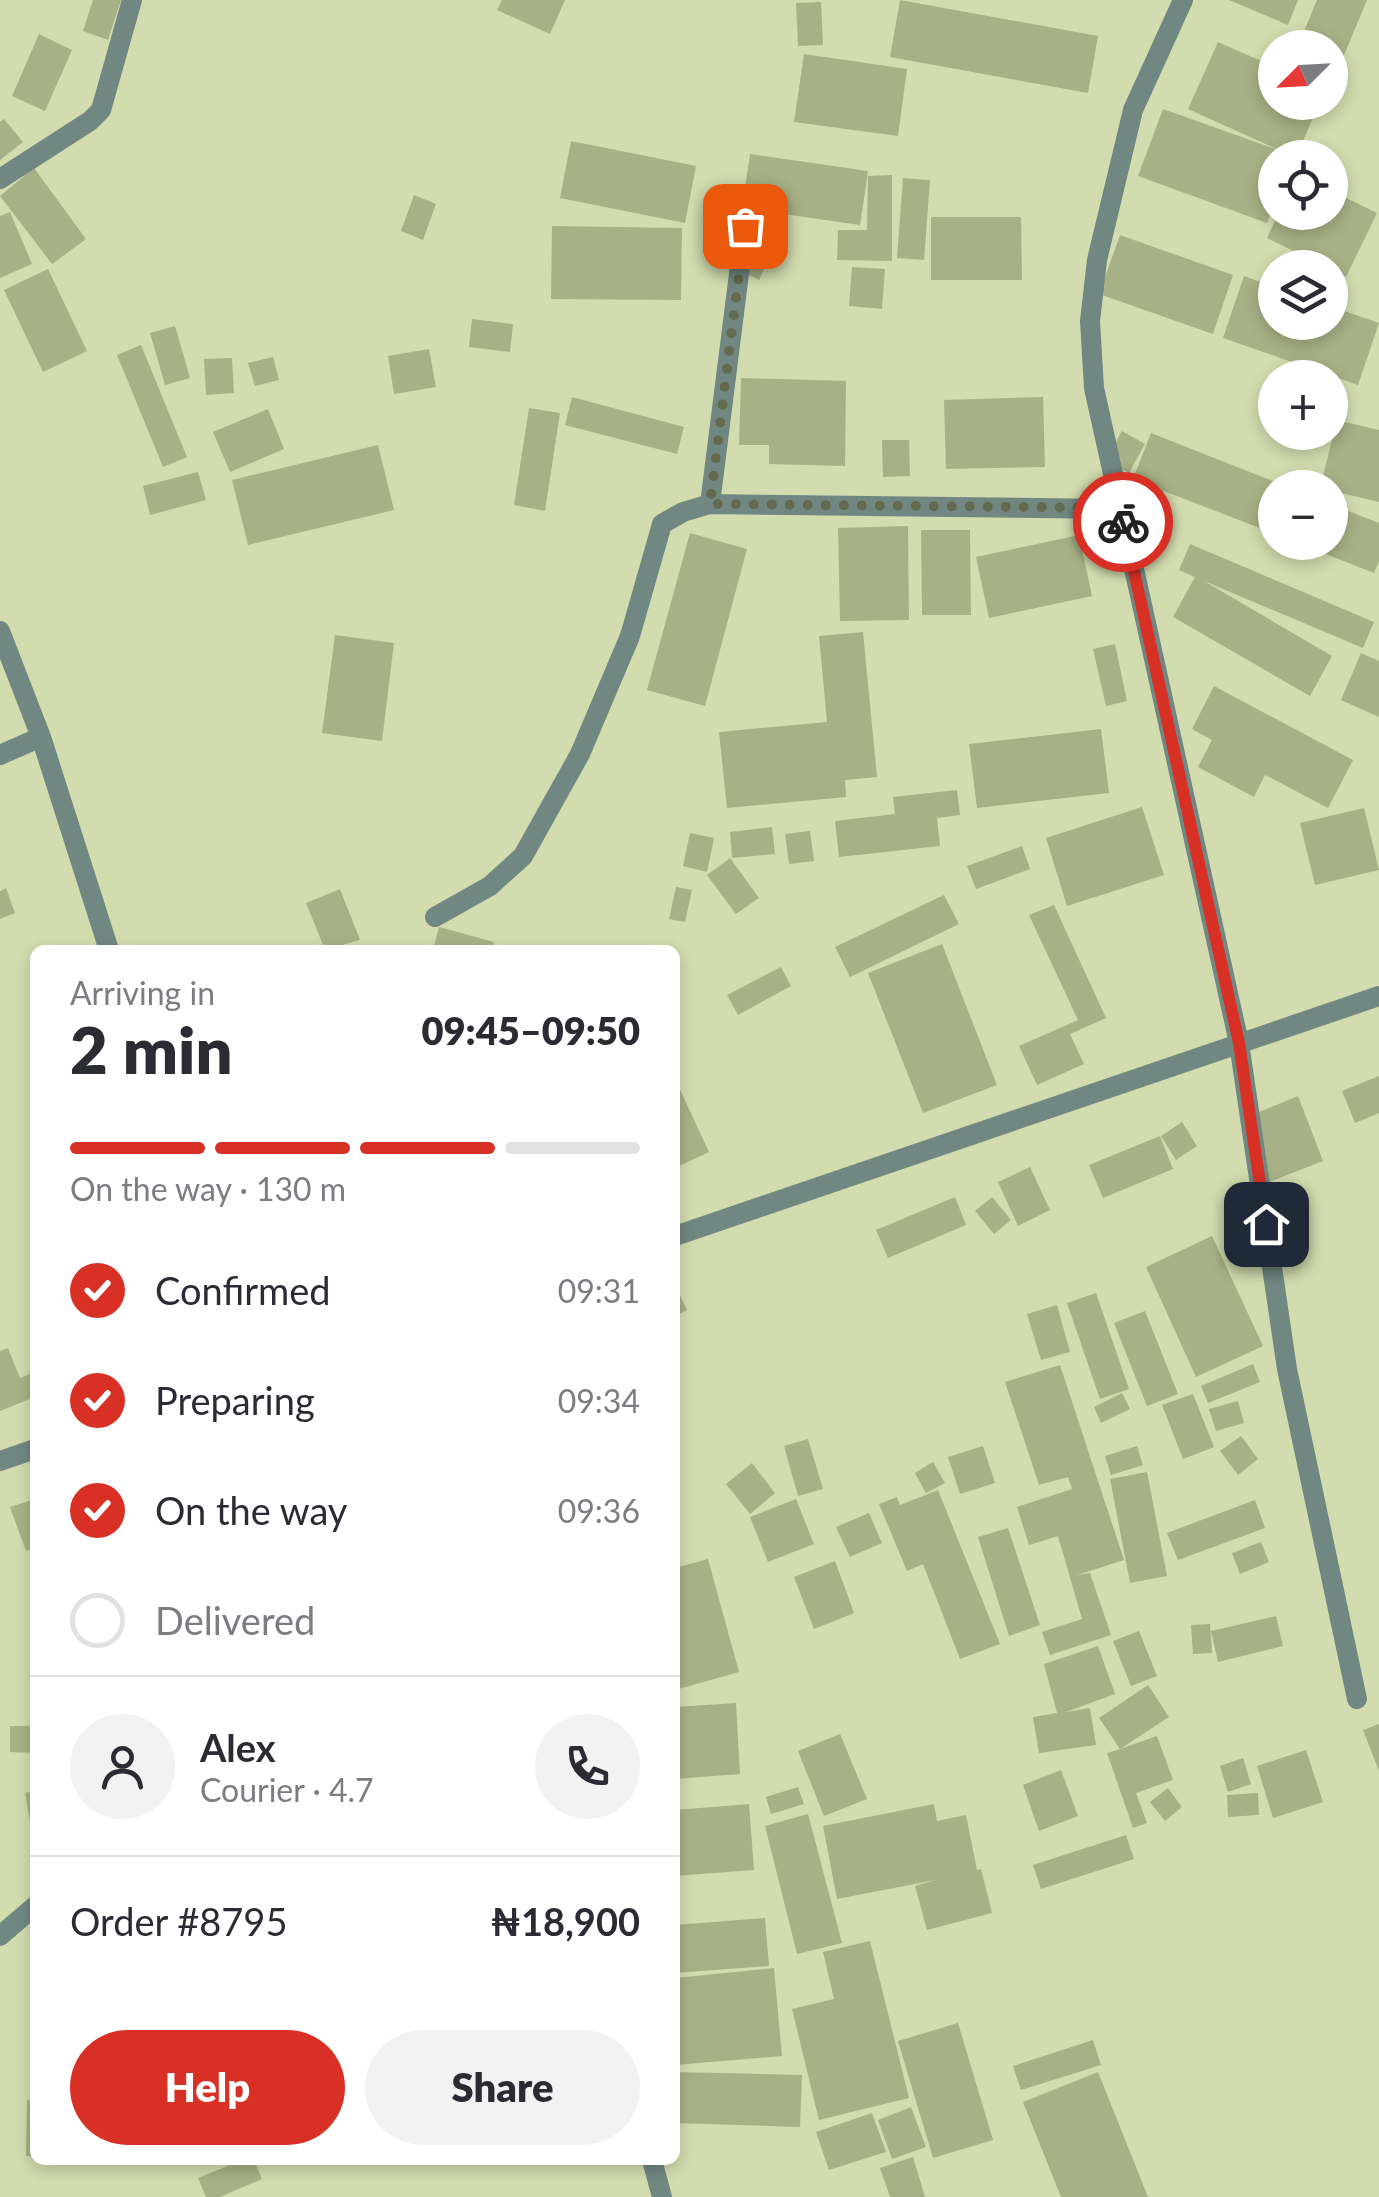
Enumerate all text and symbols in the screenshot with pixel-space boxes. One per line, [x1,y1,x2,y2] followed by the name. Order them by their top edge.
[1258,30,1348,120] north arrow
[1258,30,1348,560] map controls
[1258,140,1348,230] button: locate
[703,184,788,269] pin
[718,199,773,254] icon: bag
[1258,250,1348,340] button: layers
[1258,360,1348,450] button: +
[1258,470,1348,560] button: −
[1073,472,1173,572] courier
[1096,495,1151,550] icon: bike
[70,973,215,1012] text: Arriving in
[421,1007,640,1053] text: 09:45–09:50
[70,1010,232,1088] text: 2 min
[70,1169,346,1208] text: On the way · 130 m
[1224,1182,1309,1267] pin
[1239,1197,1294,1252] icon: home
[70,1263,125,1318] icon: check
[155,1267,331,1313] text: Confirmed
[558,1271,640,1310] text: 09:31
[70,1373,125,1428] icon: check
[155,1377,315,1423] text: Preparing
[558,1381,640,1420] text: 09:34
[70,1483,125,1538] icon: check
[155,1487,347,1533] text: On the way
[558,1491,640,1530] text: 09:36
[155,1597,315,1643] text: Delivered
[70,1714,175,1819] button: person
[535,1714,640,1819] button: phone
[200,1724,276,1770] text: Alex
[200,1770,374,1809] text: Courier · 4.7
[70,1898,287,1944] text: Order #8795
[491,1898,640,1944] text: ₦18,900
[70,2030,345,2145] button: Help
[365,2030,640,2145] button: Share

